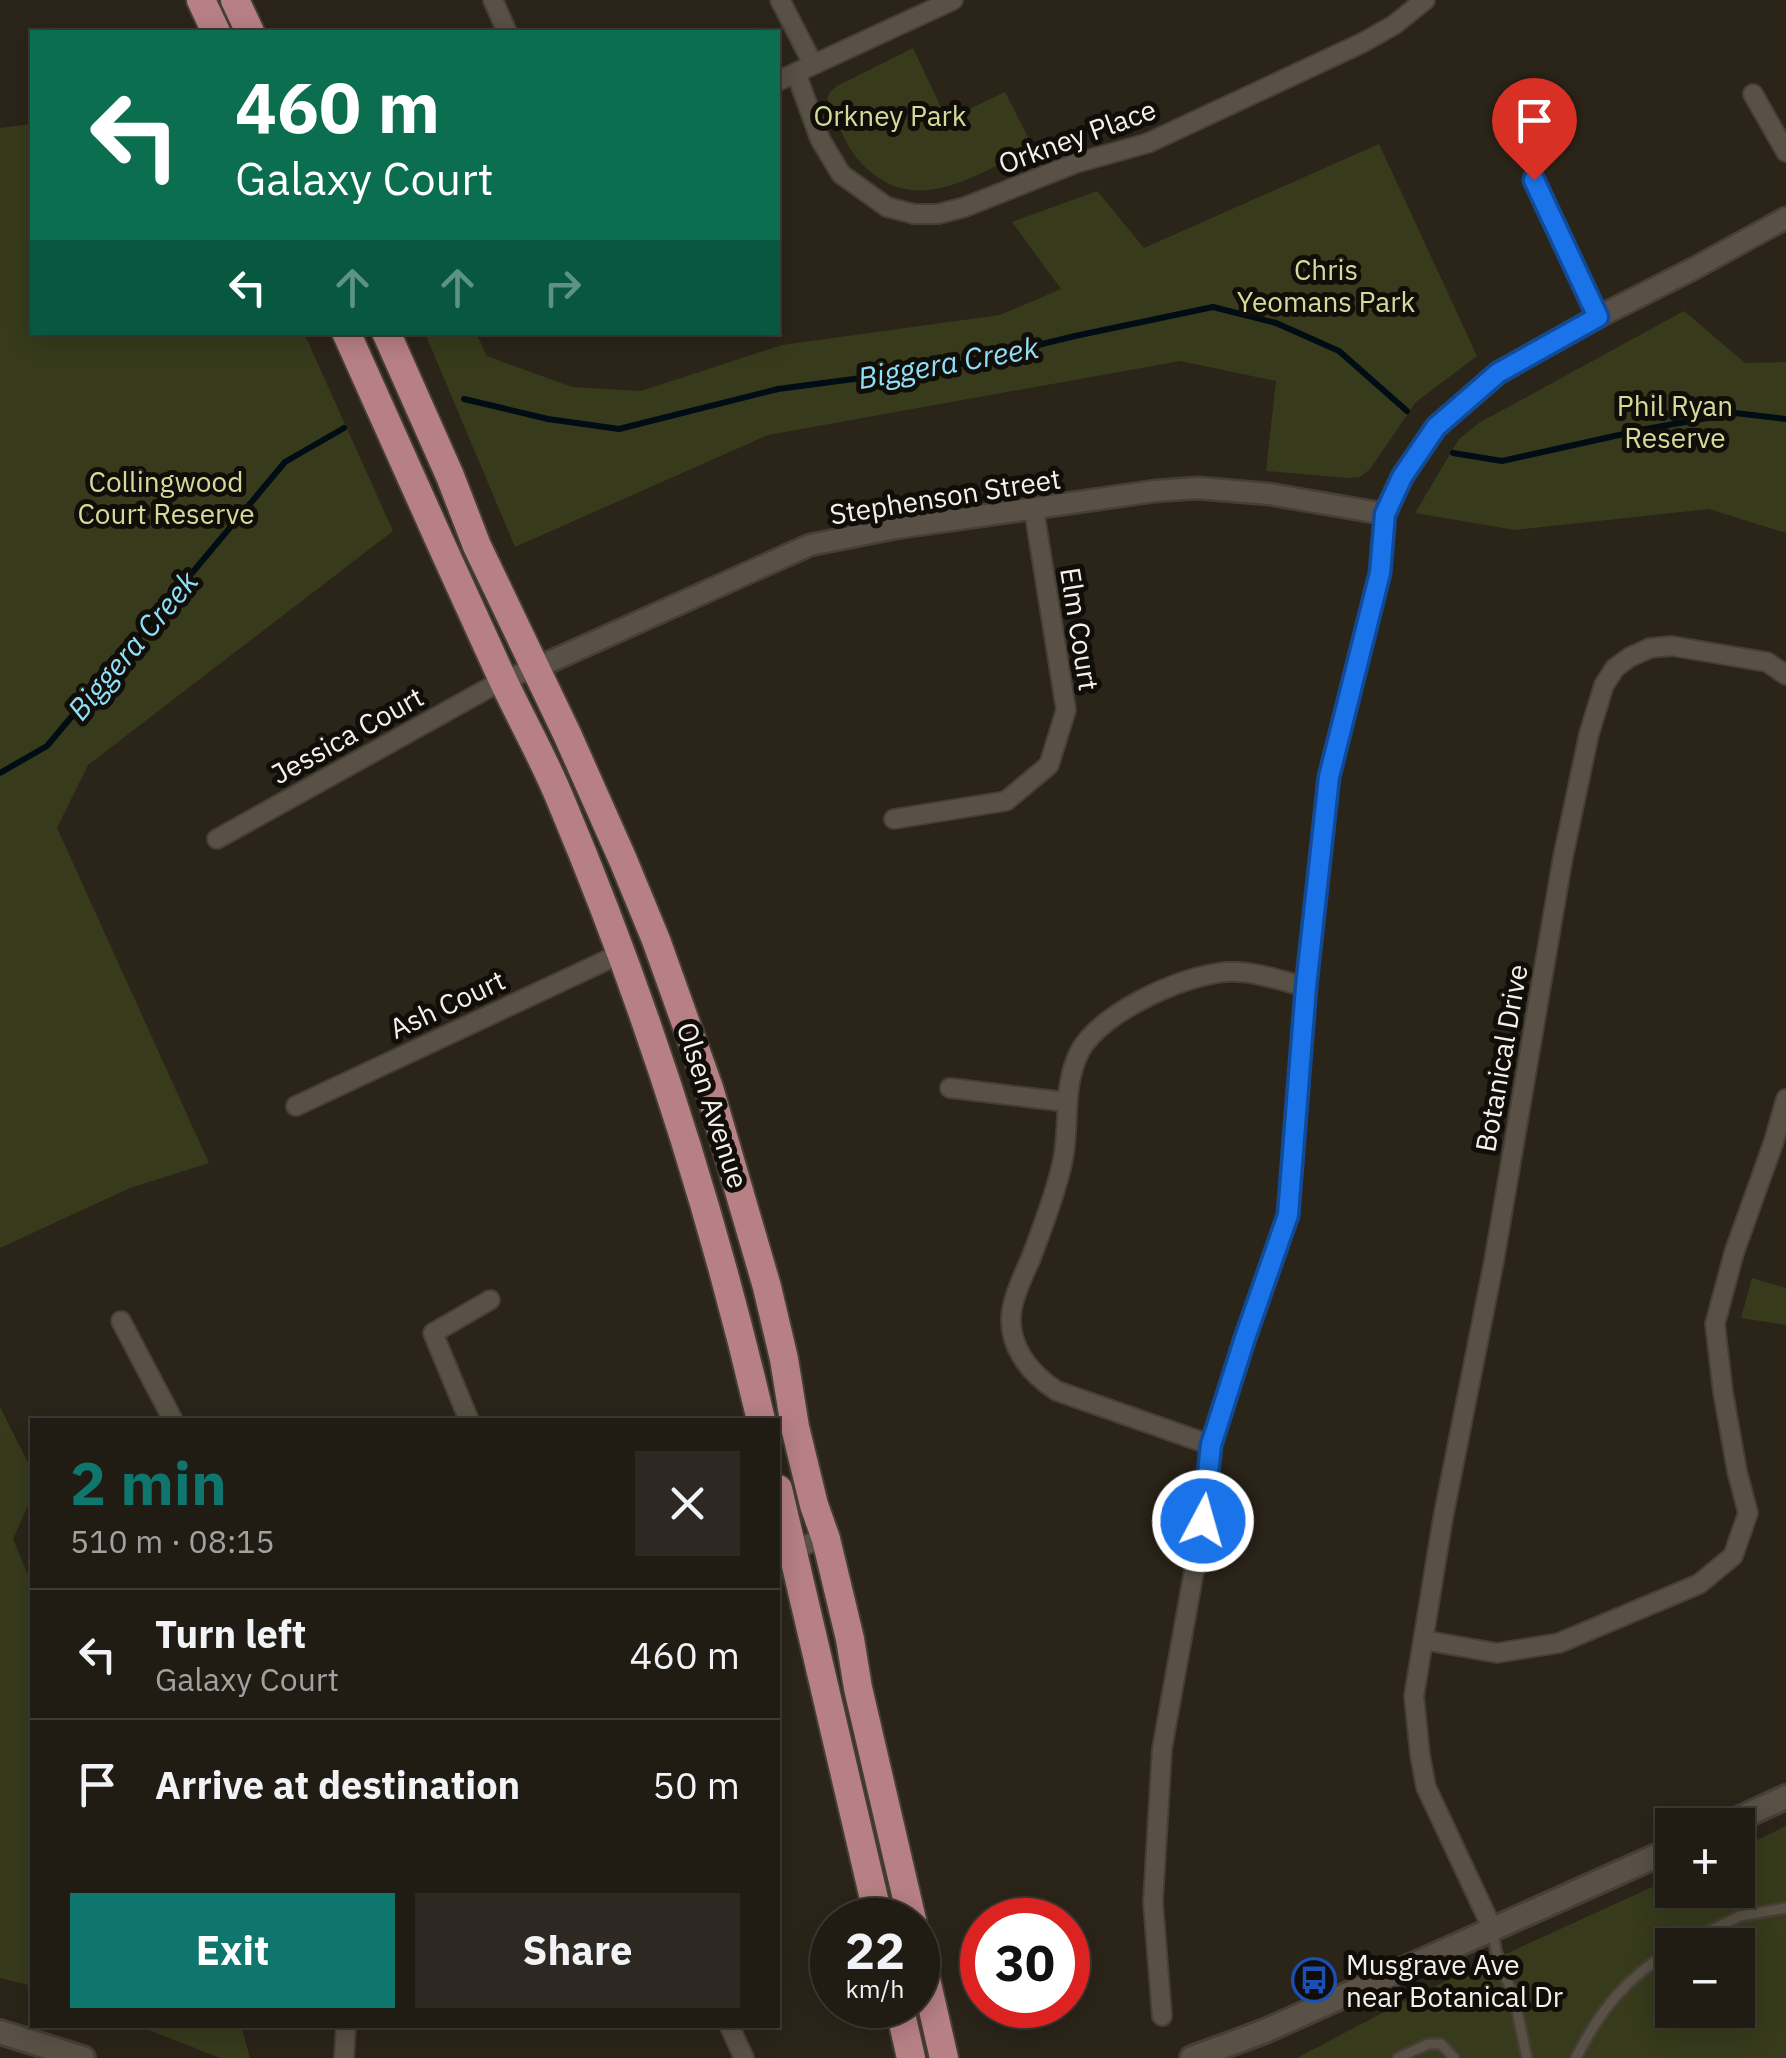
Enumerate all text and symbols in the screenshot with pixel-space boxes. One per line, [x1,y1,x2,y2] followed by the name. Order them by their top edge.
[235,61,440,152] text: 460 m
[70,70,200,200] icon: left
[1492,78,1577,181] pin
[993,90,1161,182] street label: Orkney Place
[1507,93,1562,148] icon: arrive
[813,97,967,134] park label: Orkney Park
[235,149,494,207] text: Galaxy Court
[1237,251,1415,320] park label: Chris Yeomans Park
[220,260,275,315] icon: left
[325,260,380,315] icon: ahead
[430,260,485,315] icon: ahead
[535,260,590,315] icon: right
[855,327,1042,397] water label: Biggera Creek
[1617,387,1733,456] park label: Phil Ryan Reserve
[827,459,1063,533] street label: Stephenson Street
[77,463,255,532] park label: Collingwood Court Reserve
[58,562,206,728] water label: Biggera Creek
[1052,565,1108,693] street label: Elm Court
[264,678,430,792] street label: Jessica Court
[383,961,511,1047] street label: Ash Court
[1466,961,1536,1155] street label: Botanical Drive
[669,1017,757,1193] street label: Olsen Avenue
[70,1443,227,1522] text: 2 min
[635,1451,740,1556] button: close
[1151,1469,1255,1573] position arrow
[70,1520,275,1562] text: 510 m · 08:15
[155,1609,306,1658] text: Turn left
[70,1627,125,1682] icon: left
[629,1630,740,1679] text: 460 m
[155,1658,339,1700] text: Galaxy Court
[70,1757,125,1812] icon: arrive
[155,1760,520,1809] text: Arrive at destination
[652,1760,740,1809] text: 50 m
[1655,1808,1755,2028] map controls
[1655,1808,1755,1908] button: +
[70,1893,395,2008] button: Exit
[415,1893,740,2008] button: Share
[960,1898,1090,2028] speed limit sign: 30
[845,1918,905,1983] text: 22
[1655,1928,1755,2028] button: −
[1346,1946,1563,2015] place label: Musgrave Ave near Botanical Dr
[1291,1957,1337,2003] bus stop icon: Musgrave Ave near Botanical Dr
[846,1972,904,2005] text: km/h

